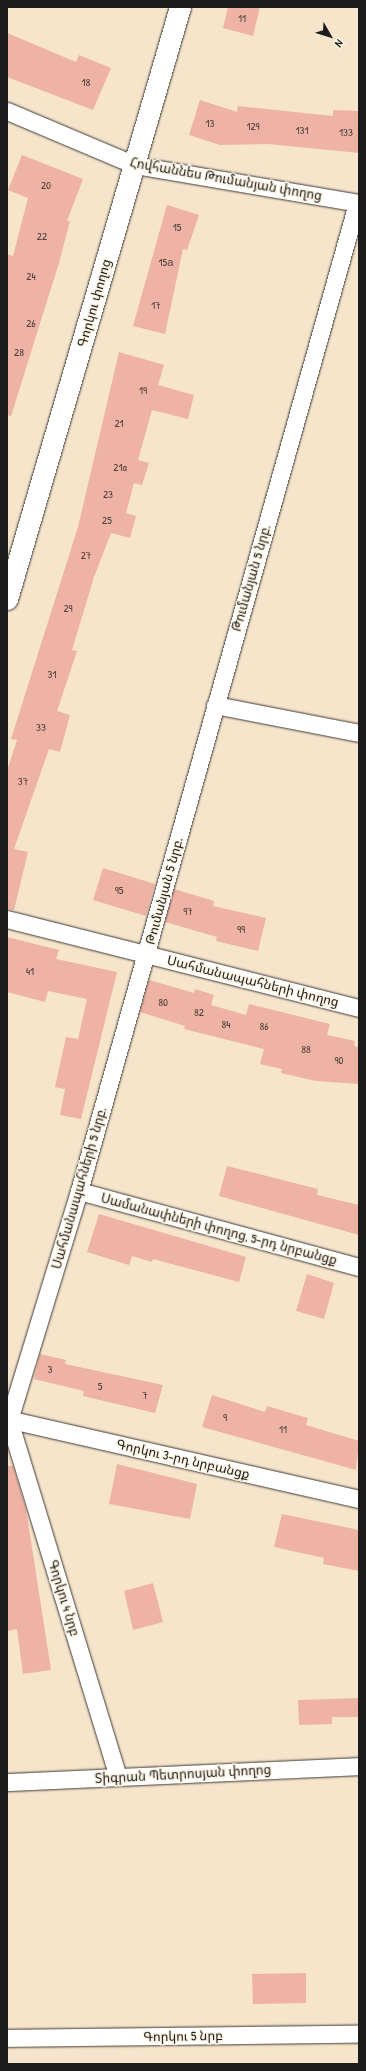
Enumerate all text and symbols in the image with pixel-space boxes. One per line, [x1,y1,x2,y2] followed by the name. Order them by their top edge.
[238,11,246,25] house number: 11
[310,16,350,56] north arrow
[332,37,347,50] text: N
[82,75,90,89] house number: 18
[206,116,214,130] house number: 13
[246,119,260,133] house number: 129
[296,123,308,137] house number: 131
[339,125,353,139] house number: 133
[129,154,323,204] street label: Հովհաննես Թումանյան փողոց
[41,178,51,192] house number: 20
[173,220,181,234] house number: 15
[37,229,47,243] house number: 22
[159,255,173,269] house number: 15а
[74,257,114,349] street label: Գորկու փողոց
[26,269,36,283] house number: 24
[151,298,161,312] house number: 17
[26,316,36,330] house number: 26
[14,345,24,359] house number: 28
[139,383,147,397] house number: 19
[114,416,124,430] house number: 21
[113,460,127,474] house number: 21a
[103,487,113,501] house number: 23
[102,513,112,527] house number: 25
[228,523,274,633] street label: Թումանյան 5 նրբ.
[81,548,91,562] house number: 27
[63,601,73,615] house number: 29
[48,667,56,681] house number: 31
[36,720,46,734] house number: 33
[18,774,28,788] house number: 37
[142,836,186,946] street label: Թումանյան 5 նրբ.
[115,883,123,897] house number: 95
[183,904,193,918] house number: 97
[237,922,245,936] house number: 99
[166,952,340,1010] street label: Սահմանապահների փողոց
[26,964,34,978] house number: 41
[158,995,168,1009] house number: 80
[194,1005,204,1019] house number: 82
[222,1017,230,1031] house number: 84
[259,1019,269,1033] house number: 86
[301,1042,311,1056] house number: 88
[335,1053,343,1067] house number: 90
[48,1105,110,1271] street label: Սահմանապահների 5 նրբ.
[99,1190,339,1268] street label: Սամանափների փողոց, 5-րդ նրբանցք
[48,1362,52,1376] house number: 3
[98,1379,102,1393] house number: 5
[142,1388,148,1402] house number: 7
[223,1410,227,1424] house number: 9
[279,1422,287,1436] house number: 11
[115,1436,251,1482] street label: Գորկու 3-րդ նրբանցք
[45,1558,83,1638] street label: Գորկու 4 նրբ
[94,1762,272,1786] street label: Տիգրան Պետրոսյան փողոց
[143,2028,223,2044] street label: Գորկու 5 նրբ

